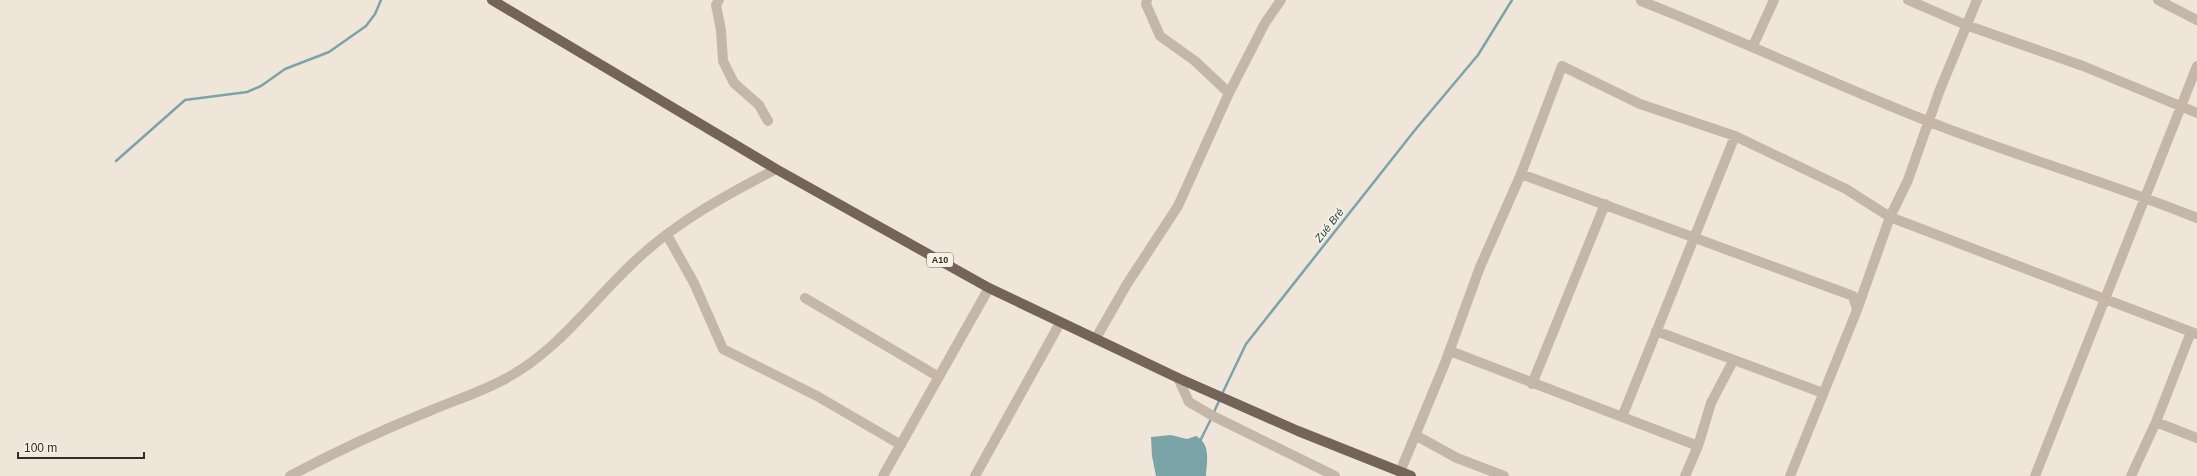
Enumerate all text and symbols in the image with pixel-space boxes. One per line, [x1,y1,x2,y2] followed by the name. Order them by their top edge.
[1312,206,1346,245] water label: Zué Bré
[927,253,953,267] road number: A10
[18,434,144,460] scale bar
[24,441,57,455] text: 100 m

